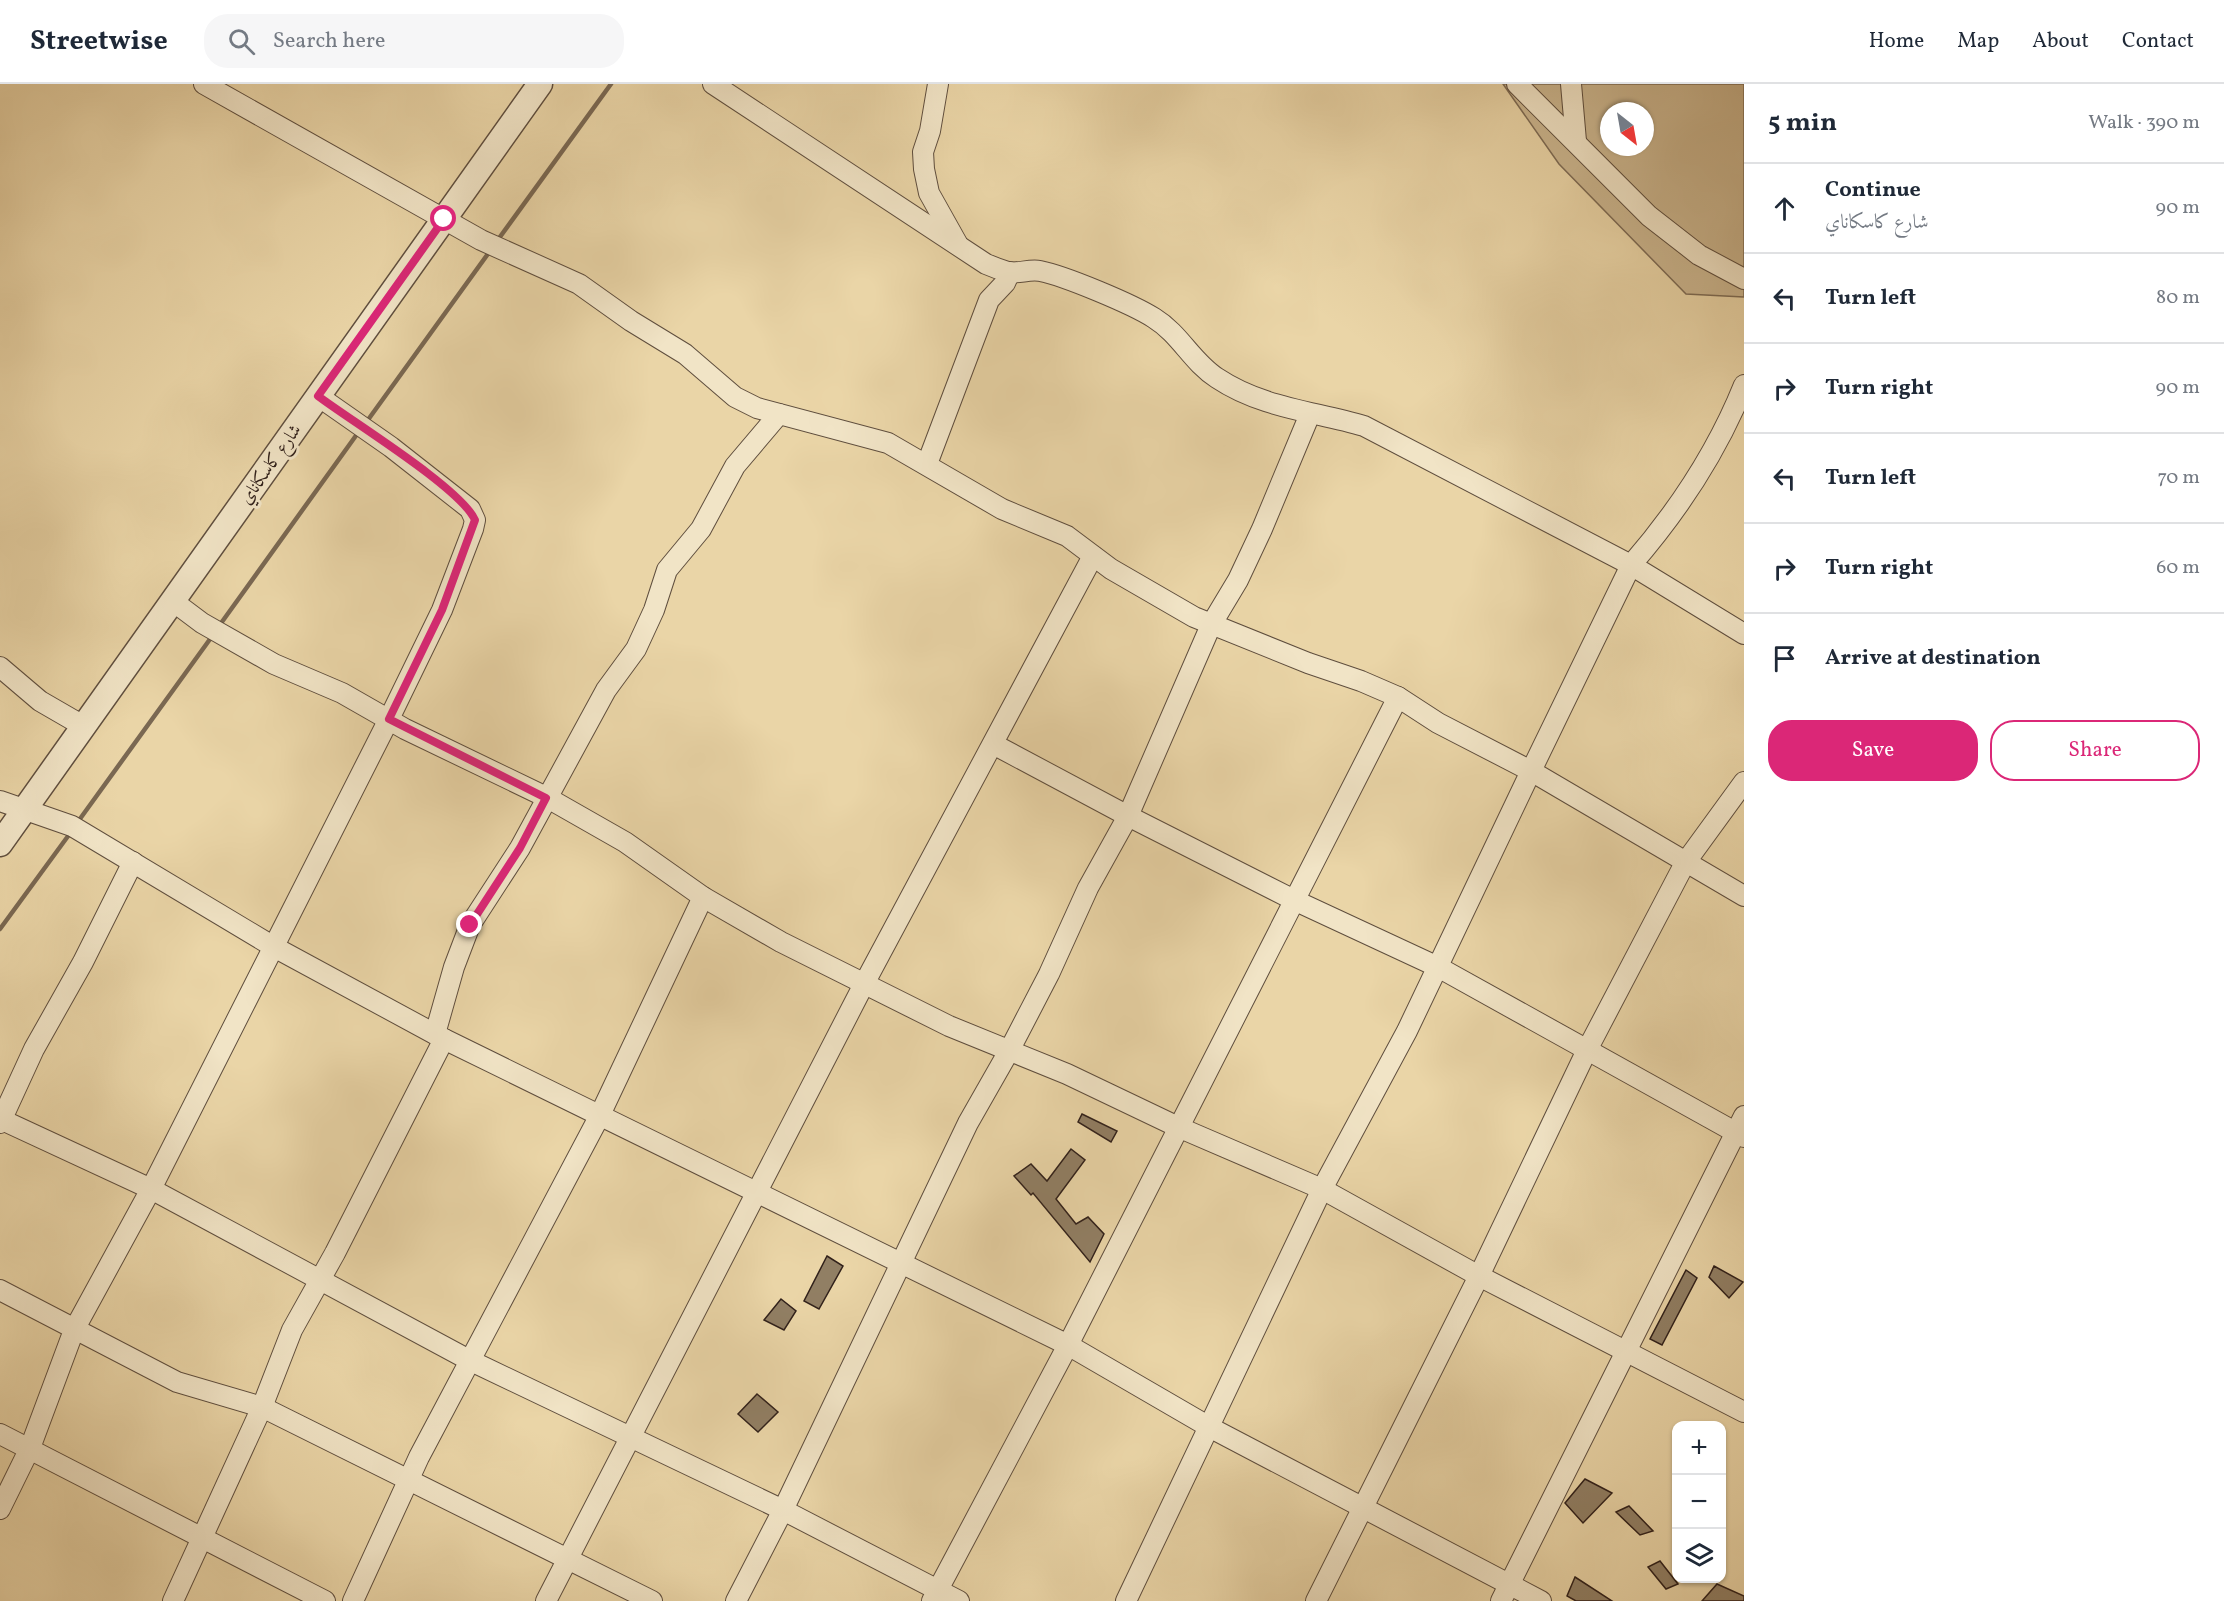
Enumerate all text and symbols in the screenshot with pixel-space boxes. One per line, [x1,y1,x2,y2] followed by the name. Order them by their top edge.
[204,14,624,68] search box
[30,22,168,61] text: Streetwise
[225,25,258,58] icon: search
[273,26,385,57] text: Search here
[1869,27,1924,56] text: Home
[1957,27,1999,56] text: Map
[2032,27,2089,56] text: About
[2122,27,2194,56] text: Contact
[1600,102,1654,156] north arrow
[1768,105,1837,141] text: 5 min
[2088,109,2200,137] text: Walk · 390 m
[1825,175,1921,206] text: Continue
[1768,192,1801,225] icon: ahead
[2156,194,2200,222] text: 90 m
[430,205,456,231] route start
[1825,209,1929,237] text: شارع كاسكاناي
[1768,282,1801,315] icon: left
[1825,283,1916,314] text: Turn left
[2156,284,2200,312] text: 80 m
[1768,372,1801,405] icon: right
[1825,373,1933,404] text: Turn right
[2156,374,2200,402] text: 90 m
[234,420,309,511] street label: شارع كاسكاناي
[1768,462,1801,495] icon: left
[1825,463,1916,494] text: Turn left
[2157,464,2200,492] text: 70 m
[1768,552,1801,585] icon: right
[1825,553,1933,584] text: Turn right
[2156,554,2200,582] text: 60 m
[1768,642,1801,675] icon: arrive
[1825,643,2041,674] text: Arrive at destination
[1768,720,1978,781] button: Save
[1990,720,2200,781] button: Share
[456,911,482,937] route end
[1672,1421,1726,1583] map controls
[1672,1421,1726,1475] button: +
[1672,1475,1726,1529] button: −
[1672,1529,1726,1583] button: layers

